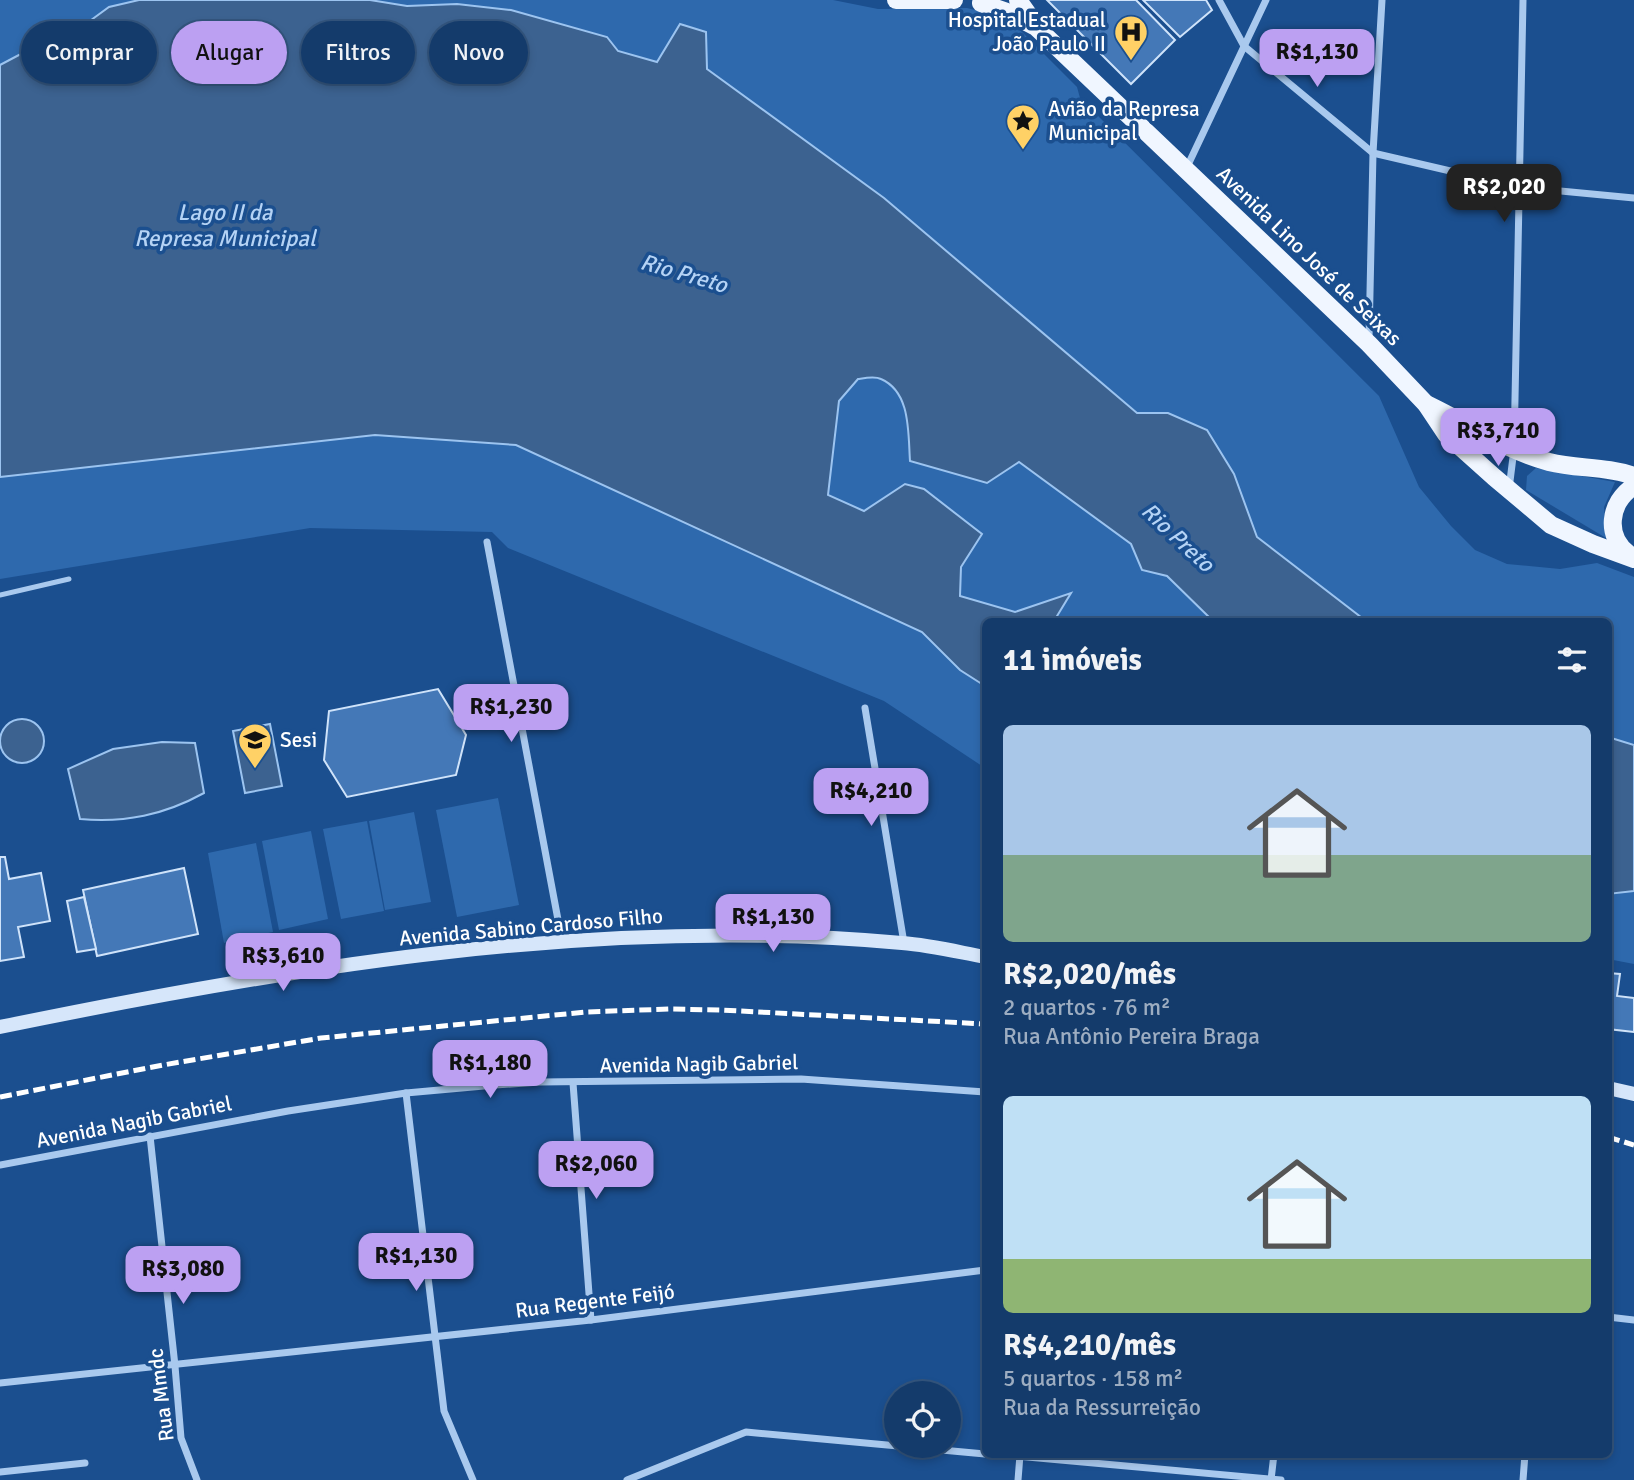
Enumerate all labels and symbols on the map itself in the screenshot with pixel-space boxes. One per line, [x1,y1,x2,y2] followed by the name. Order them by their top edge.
[948,7,1106,57] place label: Hospital Estadual João Paulo II
[1112,13,1150,62] hospital icon: Hospital Estadual João Paulo II
[1252,29,1382,89] pin: R$1,130
[1048,96,1200,146] place label: Avião da Represa Municipal
[1004,102,1042,151] place icon: Avião da Represa Municipal
[1211,161,1407,351] street label: Avenida Lino José de Seixas
[1439,164,1569,224] pin: R$2,020
[134,198,318,253] water label: Lago II da Represa Municipal
[637,247,732,300] water label: Rio Preto
[1433,408,1563,468] pin: R$3,710
[1135,496,1221,579] water label: Rio Preto
[446,684,576,744] pin: R$1,230
[236,721,274,770] school or university icon: Sesi
[280,727,317,753] place label: Sesi
[806,768,936,828] pin: R$4,210
[708,894,838,954] pin: R$1,130
[398,903,664,951] street label: Avenida Sabino Cardoso Filho
[218,934,348,993] pin: R$3,610
[425,1040,555,1100] pin: R$1,180
[599,1049,799,1079] street label: Avenida Nagib Gabriel
[34,1090,234,1154] street label: Avenida Nagib Gabriel
[531,1142,661,1201] pin: R$2,060
[351,1234,481,1293] pin: R$1,130
[118,1246,248,1306] pin: R$3,080
[514,1278,676,1324] street label: Rua Regente Feijó
[142,1347,180,1443] street label: Rua Mmdc

